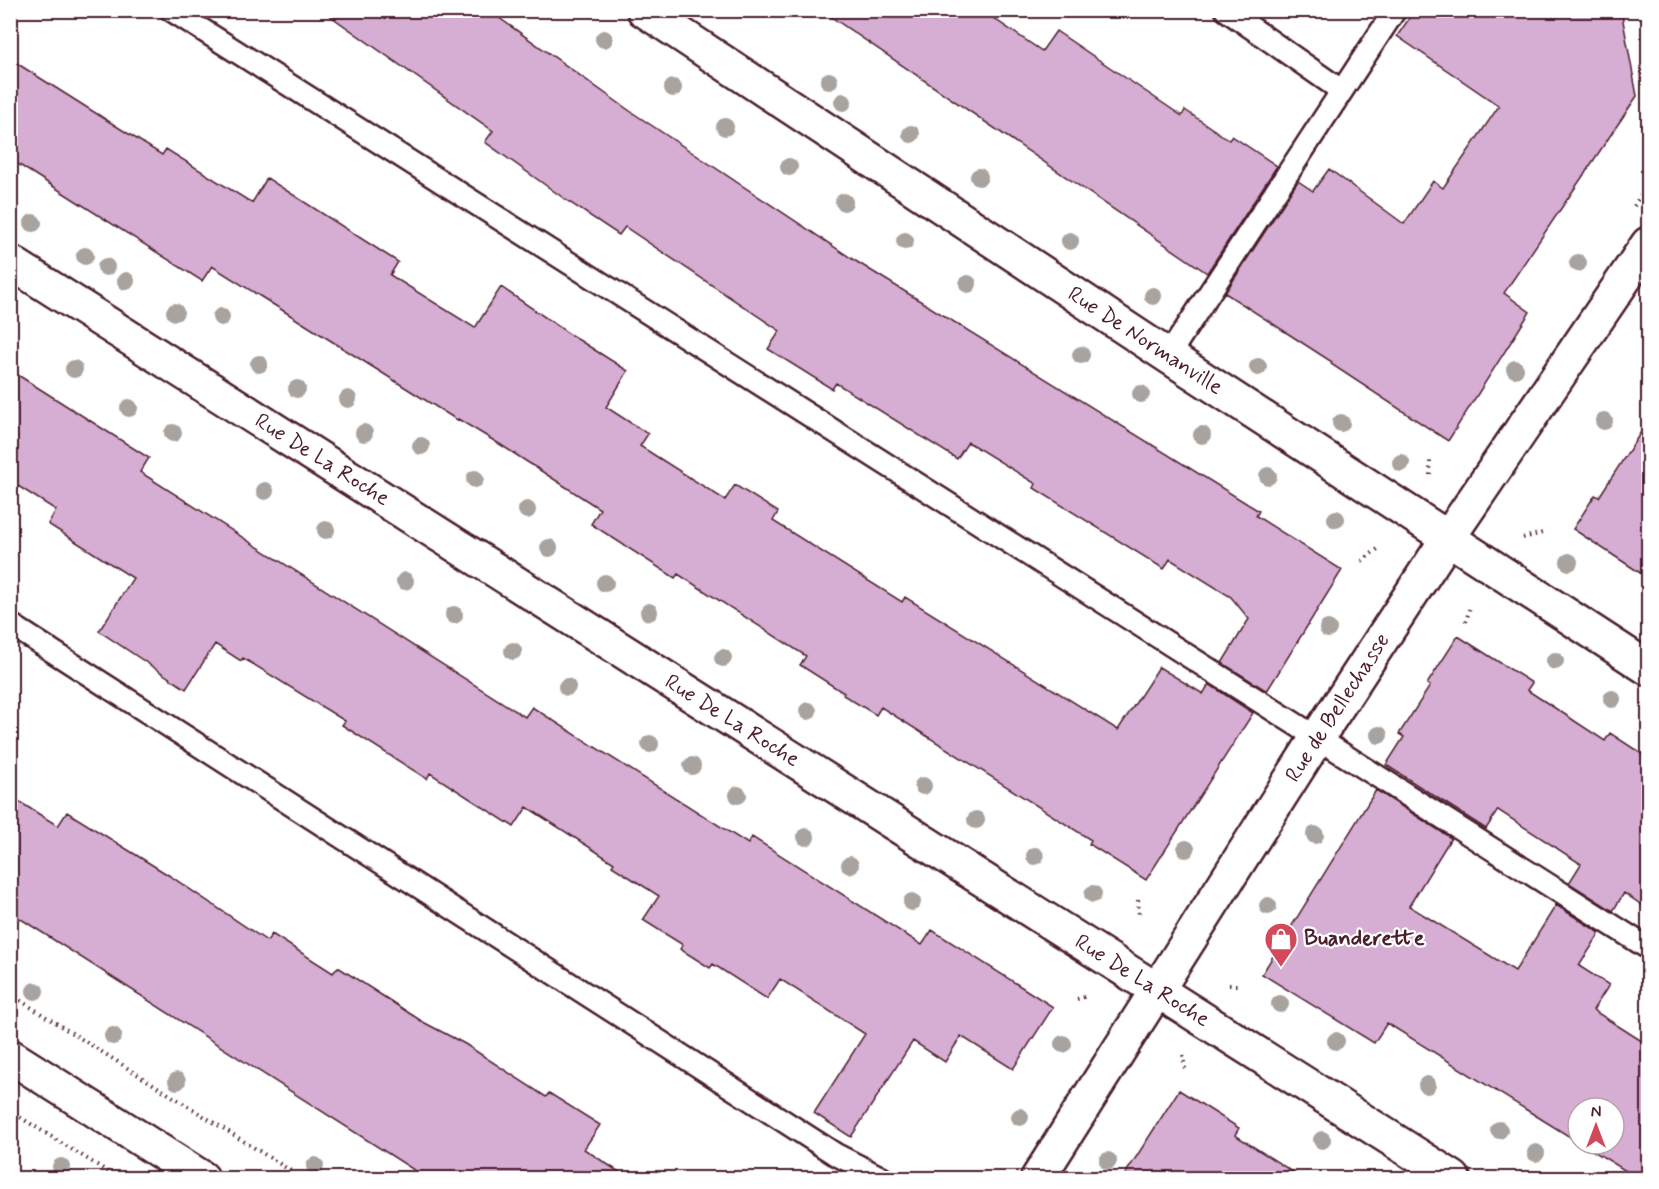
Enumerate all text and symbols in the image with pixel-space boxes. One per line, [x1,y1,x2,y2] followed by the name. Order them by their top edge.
[1062,280,1228,402] street label: Rue De Normanville
[249,407,395,513] street label: Rue De La Roche
[1279,628,1397,788] street label: Rue de Bellechasse
[659,668,805,774] street label: Rue De La Roche
[1263,921,1299,968] shop icon: Buanderette
[1304,925,1425,953] place label: Buanderette
[1069,928,1215,1034] street label: Rue De La Roche
[1566,1096,1626,1156] north arrow
[1591,1102,1601,1123] text: N

